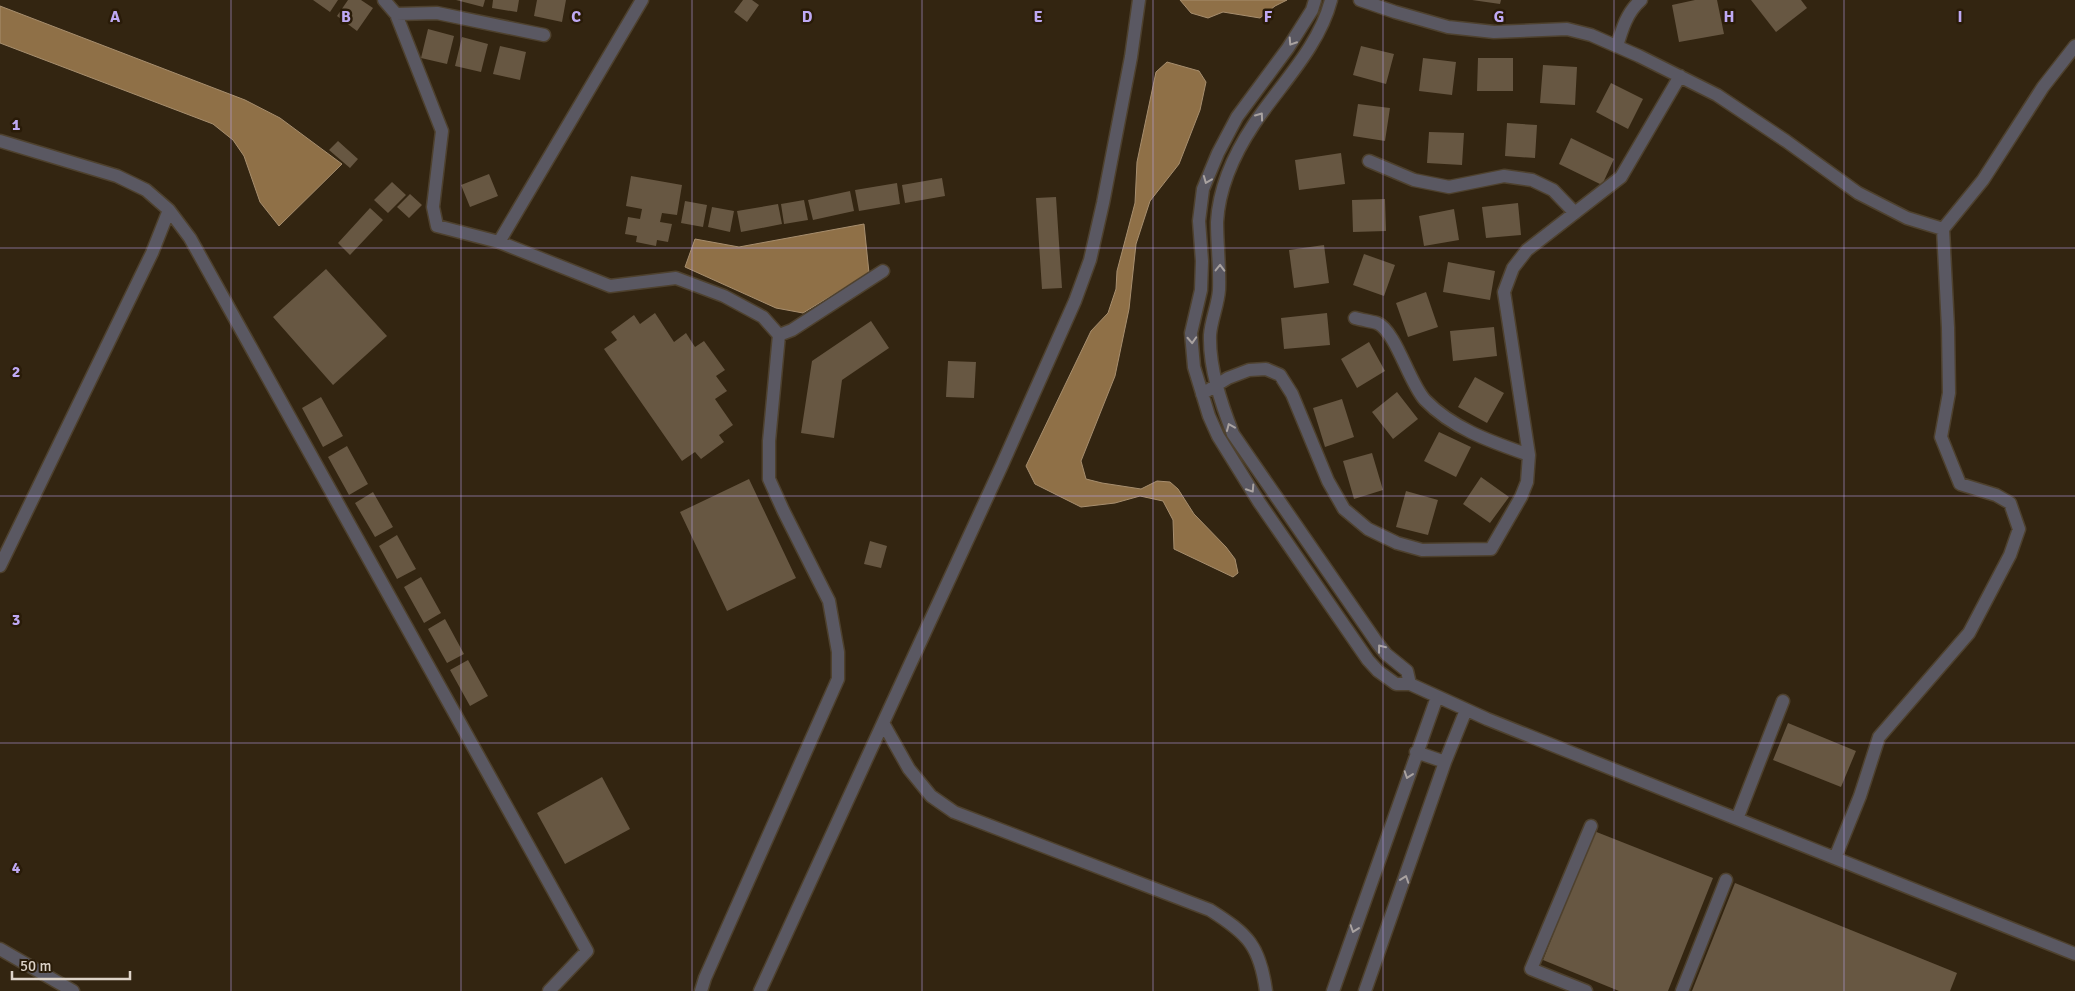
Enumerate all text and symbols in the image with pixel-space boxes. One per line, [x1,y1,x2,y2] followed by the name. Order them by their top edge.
[110,7,121,27] text: A
[341,7,351,27] text: B
[571,7,581,27] text: C
[802,7,813,27] text: D
[1033,7,1043,27] text: E
[1264,7,1273,27] text: F
[1494,7,1504,27] text: G
[1724,7,1734,27] text: H
[1957,7,1963,27] text: I
[1288,37,1298,46] one-way arrow
[1254,112,1263,122] one-way arrow
[12,115,21,135] text: 1
[1202,175,1213,184] one-way arrow
[1215,264,1225,272] one-way arrow
[1187,337,1198,345] one-way arrow
[12,362,20,382] text: 2
[1226,423,1237,432] one-way arrow
[1244,484,1254,493] one-way arrow
[12,610,20,630] text: 3
[1378,644,1387,654] one-way arrow
[1404,770,1414,779] one-way arrow
[12,858,21,878] text: 4
[1399,875,1409,884] one-way arrow
[1350,924,1360,932] one-way arrow
[12,948,130,980] scale bar
[20,957,51,975] text: 50 m

